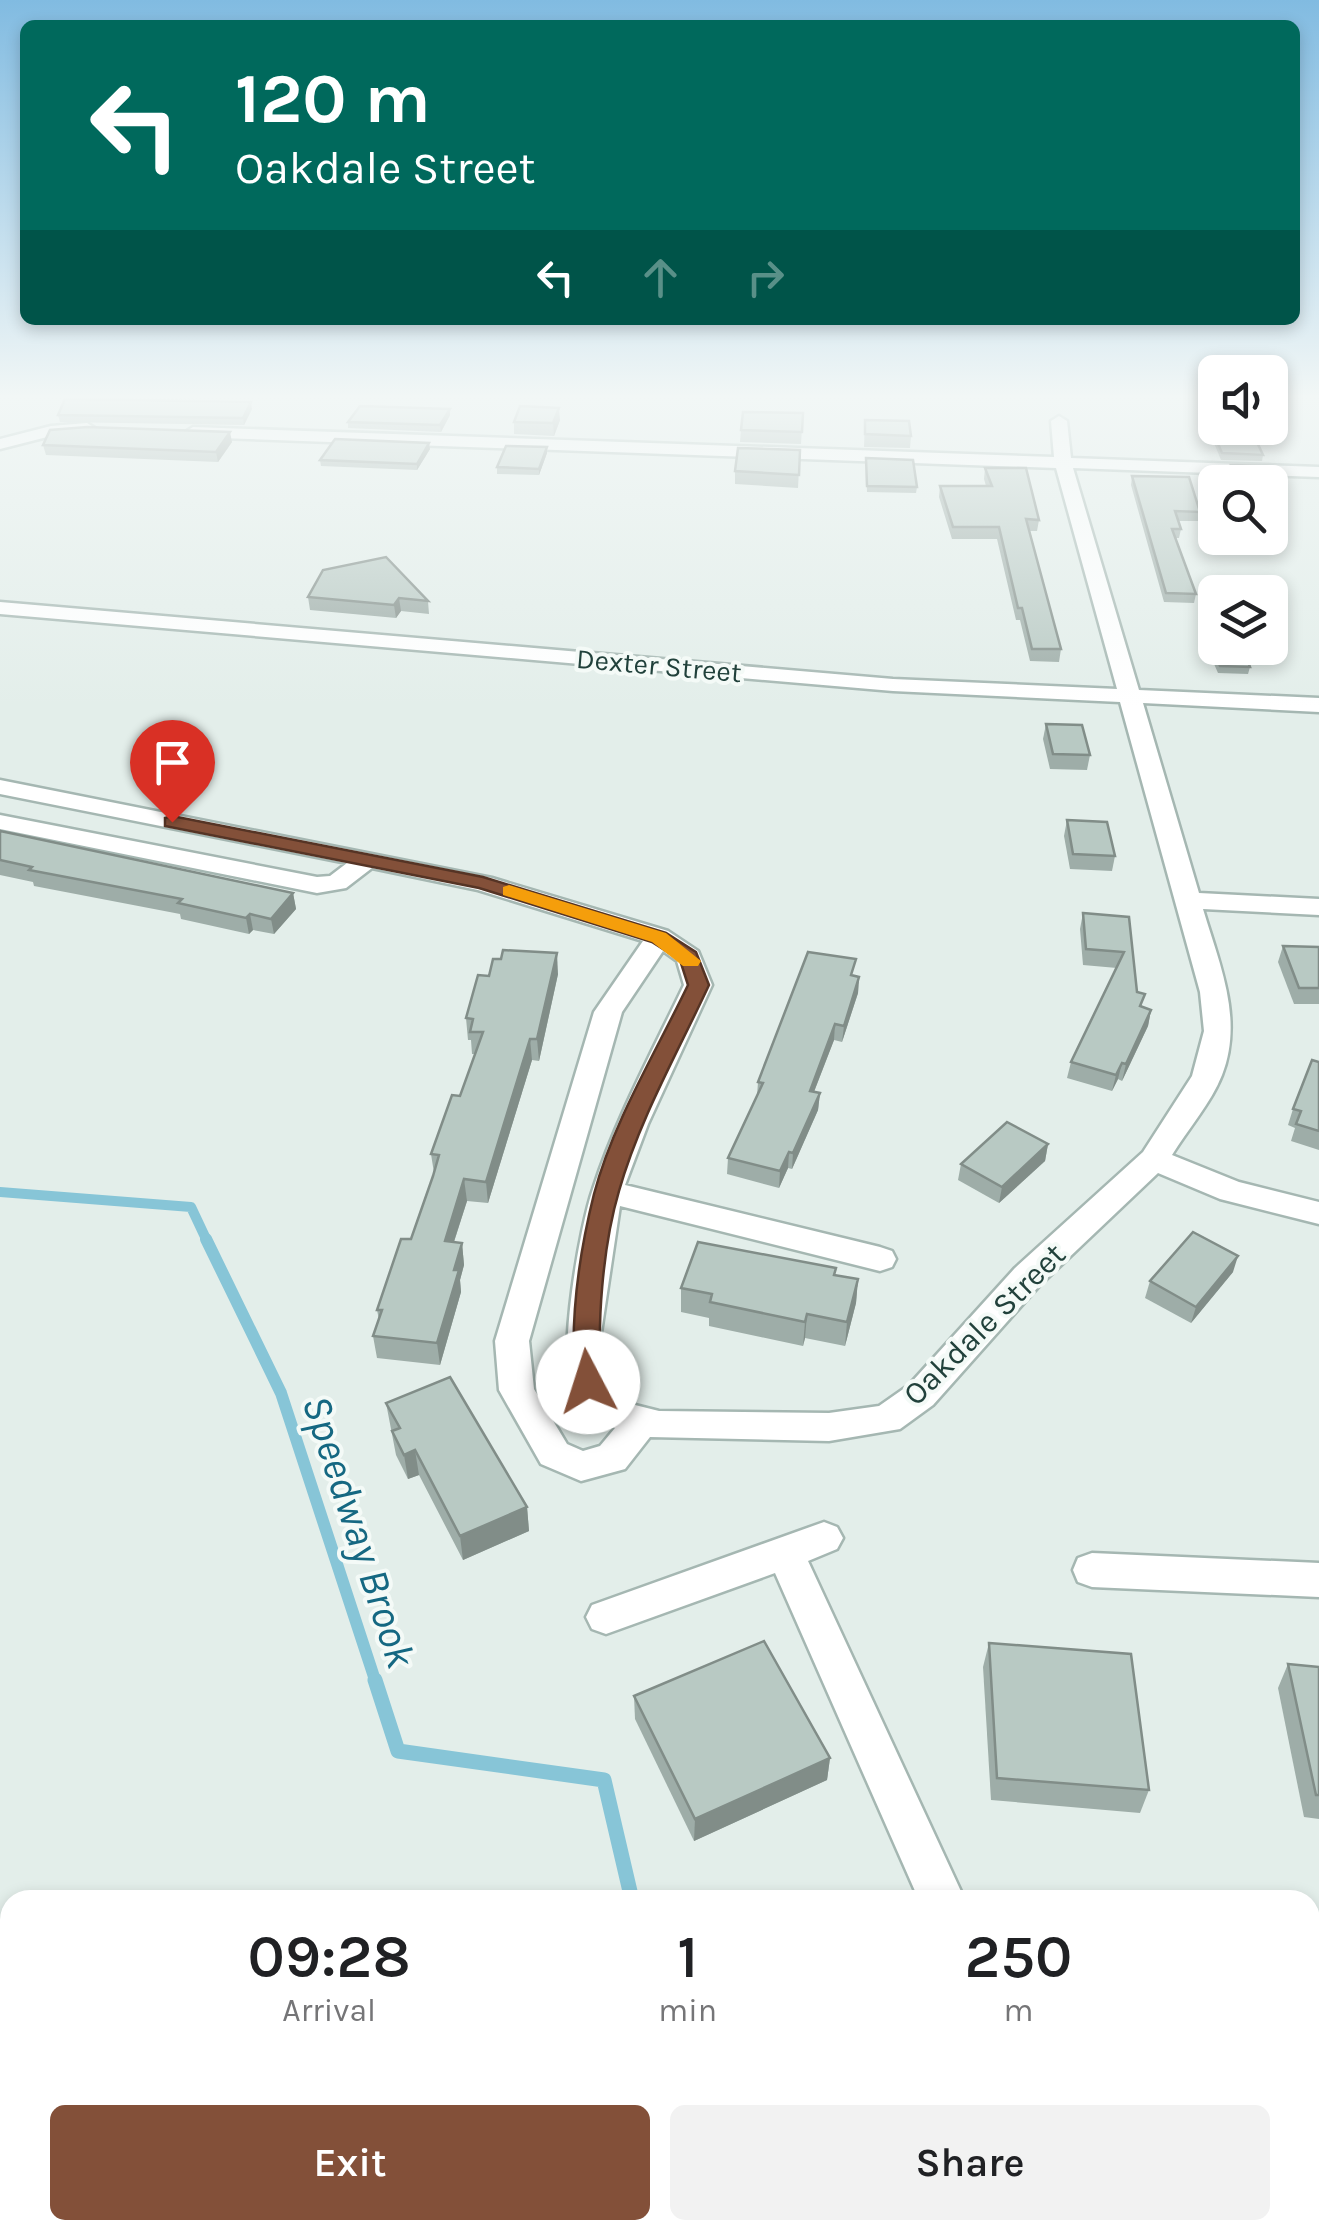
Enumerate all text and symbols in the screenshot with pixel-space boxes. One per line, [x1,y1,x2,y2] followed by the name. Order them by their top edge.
[235,58,431,140] text: 120 m
[70,60,200,190] icon: left
[235,142,536,194] text: Oakdale Street
[528,250,583,305] icon: left
[633,250,688,305] icon: ahead
[738,250,793,305] icon: right
[1198,355,1288,665] map controls
[1198,355,1288,445] button: sound
[1198,465,1288,555] button: search
[1198,575,1288,665] button: layers
[575,642,743,689] street label: Dexter Street
[130,720,215,823] pin
[145,735,200,790] icon: arrive
[896,1236,1073,1413] street label: Oakdale Street
[536,1330,640,1434] position arrow
[292,1389,427,1674] water label: Speedway Brook
[248,1922,411,1992] text: 09:28
[677,1922,698,1992] text: 1
[965,1922,1072,1992] text: 250
[282,1992,376,2029] text: Arrival
[658,1992,717,2029] text: min
[1004,1992,1033,2029] text: m
[50,2105,650,2220] button: Exit
[670,2105,1270,2220] button: Share

